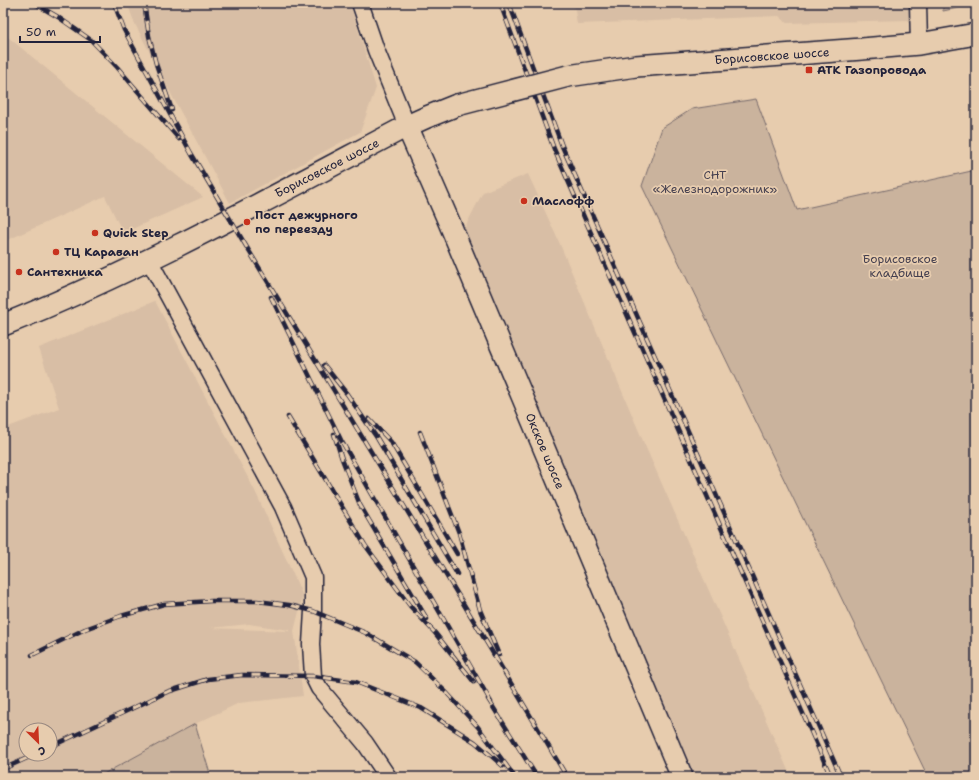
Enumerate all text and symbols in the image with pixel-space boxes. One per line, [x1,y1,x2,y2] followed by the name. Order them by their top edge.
[20,18,100,44] scale bar
[26,24,56,40] text: 50 m
[714,44,830,68] street label: Борисовское шоссе
[817,62,927,78] place label: АТК Газопровода
[804,65,814,75] marker: АТК Газопровода
[272,135,382,201] street label: Борисовское шоссе
[653,167,778,197] park label: СНТ «Железнодорожник»
[532,193,594,209] place label: Маслофф
[519,196,529,206] marker: Маслофф
[255,207,358,237] place label: Пост дежурного по переезду
[242,217,252,227] marker: Пост дежурного по переезду
[103,225,168,241] place label: Quick Step
[90,228,100,238] marker: Quick Step
[64,244,139,260] place label: ТЦ Караван
[51,247,61,257] marker: ТЦ Караван
[863,251,938,281] park label: Борисовское кладбище
[27,264,103,280] place label: Сантехника
[14,267,24,277] marker: Сантехника
[522,411,568,492] street label: Окское шоссе
[18,722,58,762] north arrow
[36,742,48,759] text: С

